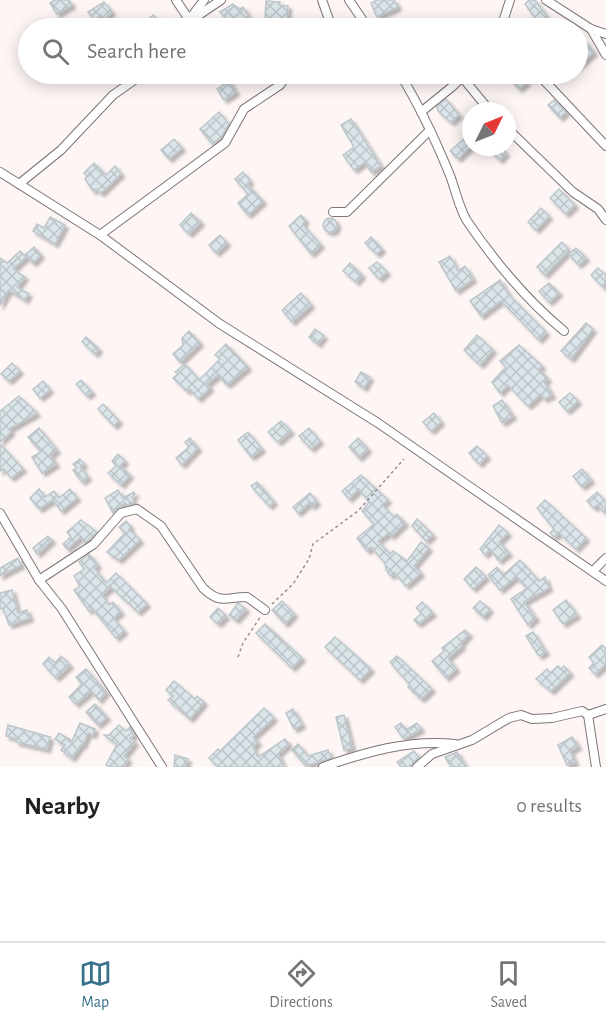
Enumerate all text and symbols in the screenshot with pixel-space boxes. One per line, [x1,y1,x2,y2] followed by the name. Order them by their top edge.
[18,18,588,84] search box
[39,35,72,68] icon: search
[87,40,186,62] text: Search here
[462,102,516,156] north arrow
[24,793,100,819] text: Nearby
[516,796,582,816] text: 0 results
[79,957,112,1012] tab: Map
[269,957,333,1012] tab: Directions
[491,957,527,1012] tab: Saved

